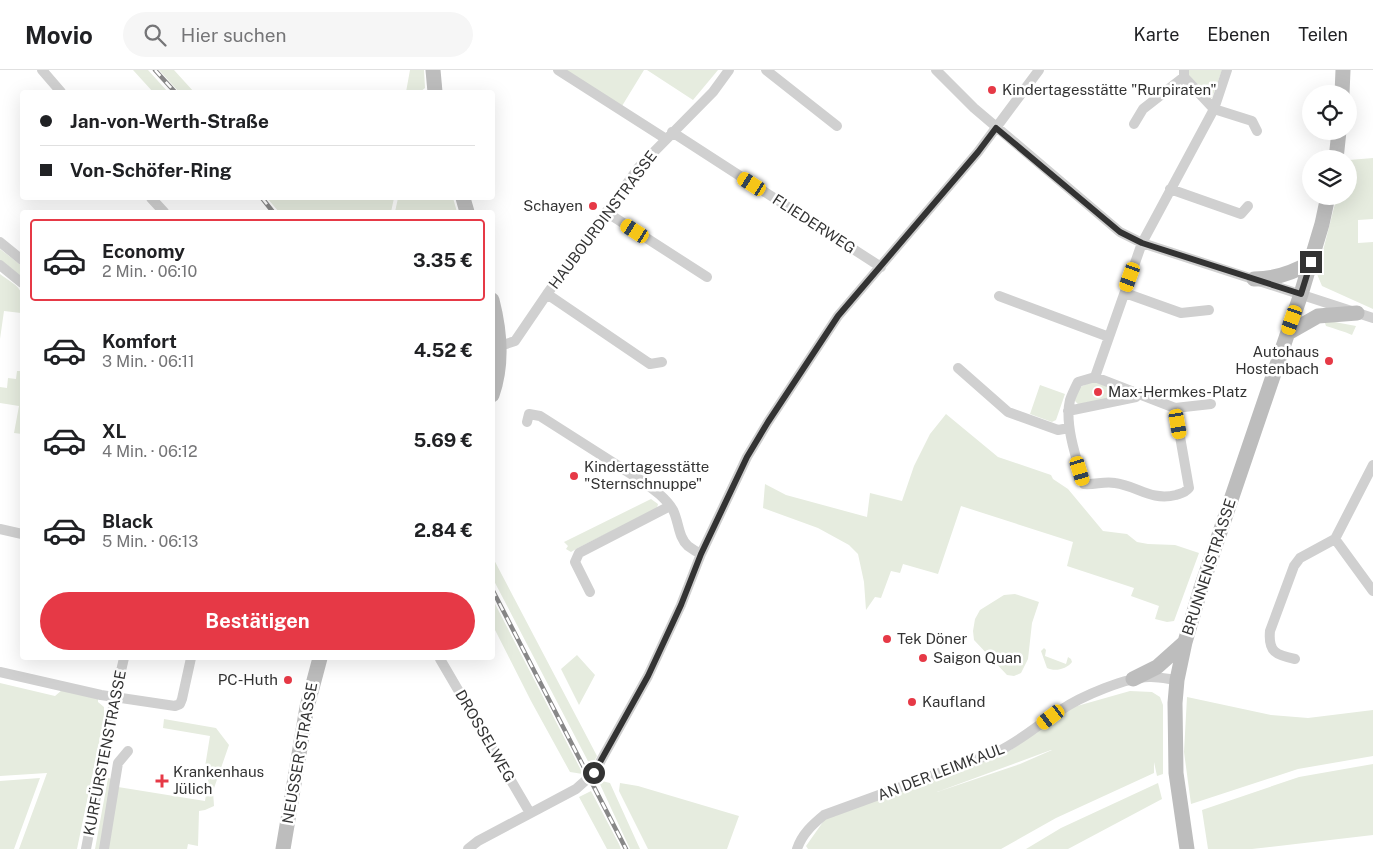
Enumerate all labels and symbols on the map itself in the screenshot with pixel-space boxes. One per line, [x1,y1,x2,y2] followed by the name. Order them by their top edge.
[1002,81,1217,98] place label: Kindertagesstätte "Rurpiraten"
[986,84,998,96] marker: Kindertagesstätte "Rurpiraten"
[545,147,660,292] street label: HAUBOURDINSTRASSE
[735,170,768,198] car
[770,190,859,257] street label: FLIEDERWEG
[523,197,583,214] place label: Schayen
[587,200,599,212] marker: Schayen
[618,217,651,245] car
[1300,251,1322,273] route end
[1117,260,1142,294] car
[1280,303,1303,337] car
[1235,343,1319,377] place label: Autohaus Hostenbach
[1323,355,1335,367] marker: Autohaus Hostenbach
[1108,383,1247,400] place label: Max-Hermkes-Platz
[1092,386,1104,398] marker: Max-Hermkes-Platz
[1168,408,1187,440] car
[1068,454,1091,488] car
[584,458,709,492] place label: Kindertagesstätte "Sternschnuppe"
[568,470,580,482] marker: Kindertagesstätte "Sternschnuppe"
[1178,496,1239,637] street label: BRUNNENSTRASSE
[897,630,967,647] place label: Tek Döner
[881,633,893,645] marker: Tek Döner
[933,649,1022,666] place label: Saigon Quan
[917,652,929,664] marker: Saigon Quan
[79,669,129,837] street label: KURFÜRSTENSTRASSE
[218,671,278,688] place label: PC-Huth
[282,674,294,686] marker: PC-Huth
[279,681,320,825] street label: NEUSSER STRASSE
[452,687,519,785] street label: DROSSELWEG
[922,693,985,710] place label: Kaufland
[906,696,918,708] marker: Kaufland
[1034,702,1067,732] car
[875,739,1007,804] street label: AN DER LEIMKAUL
[583,762,605,784] route start
[173,763,264,797] place label: Krankenhaus Jülich
[155,774,169,788] marker: Krankenhaus Jülich

